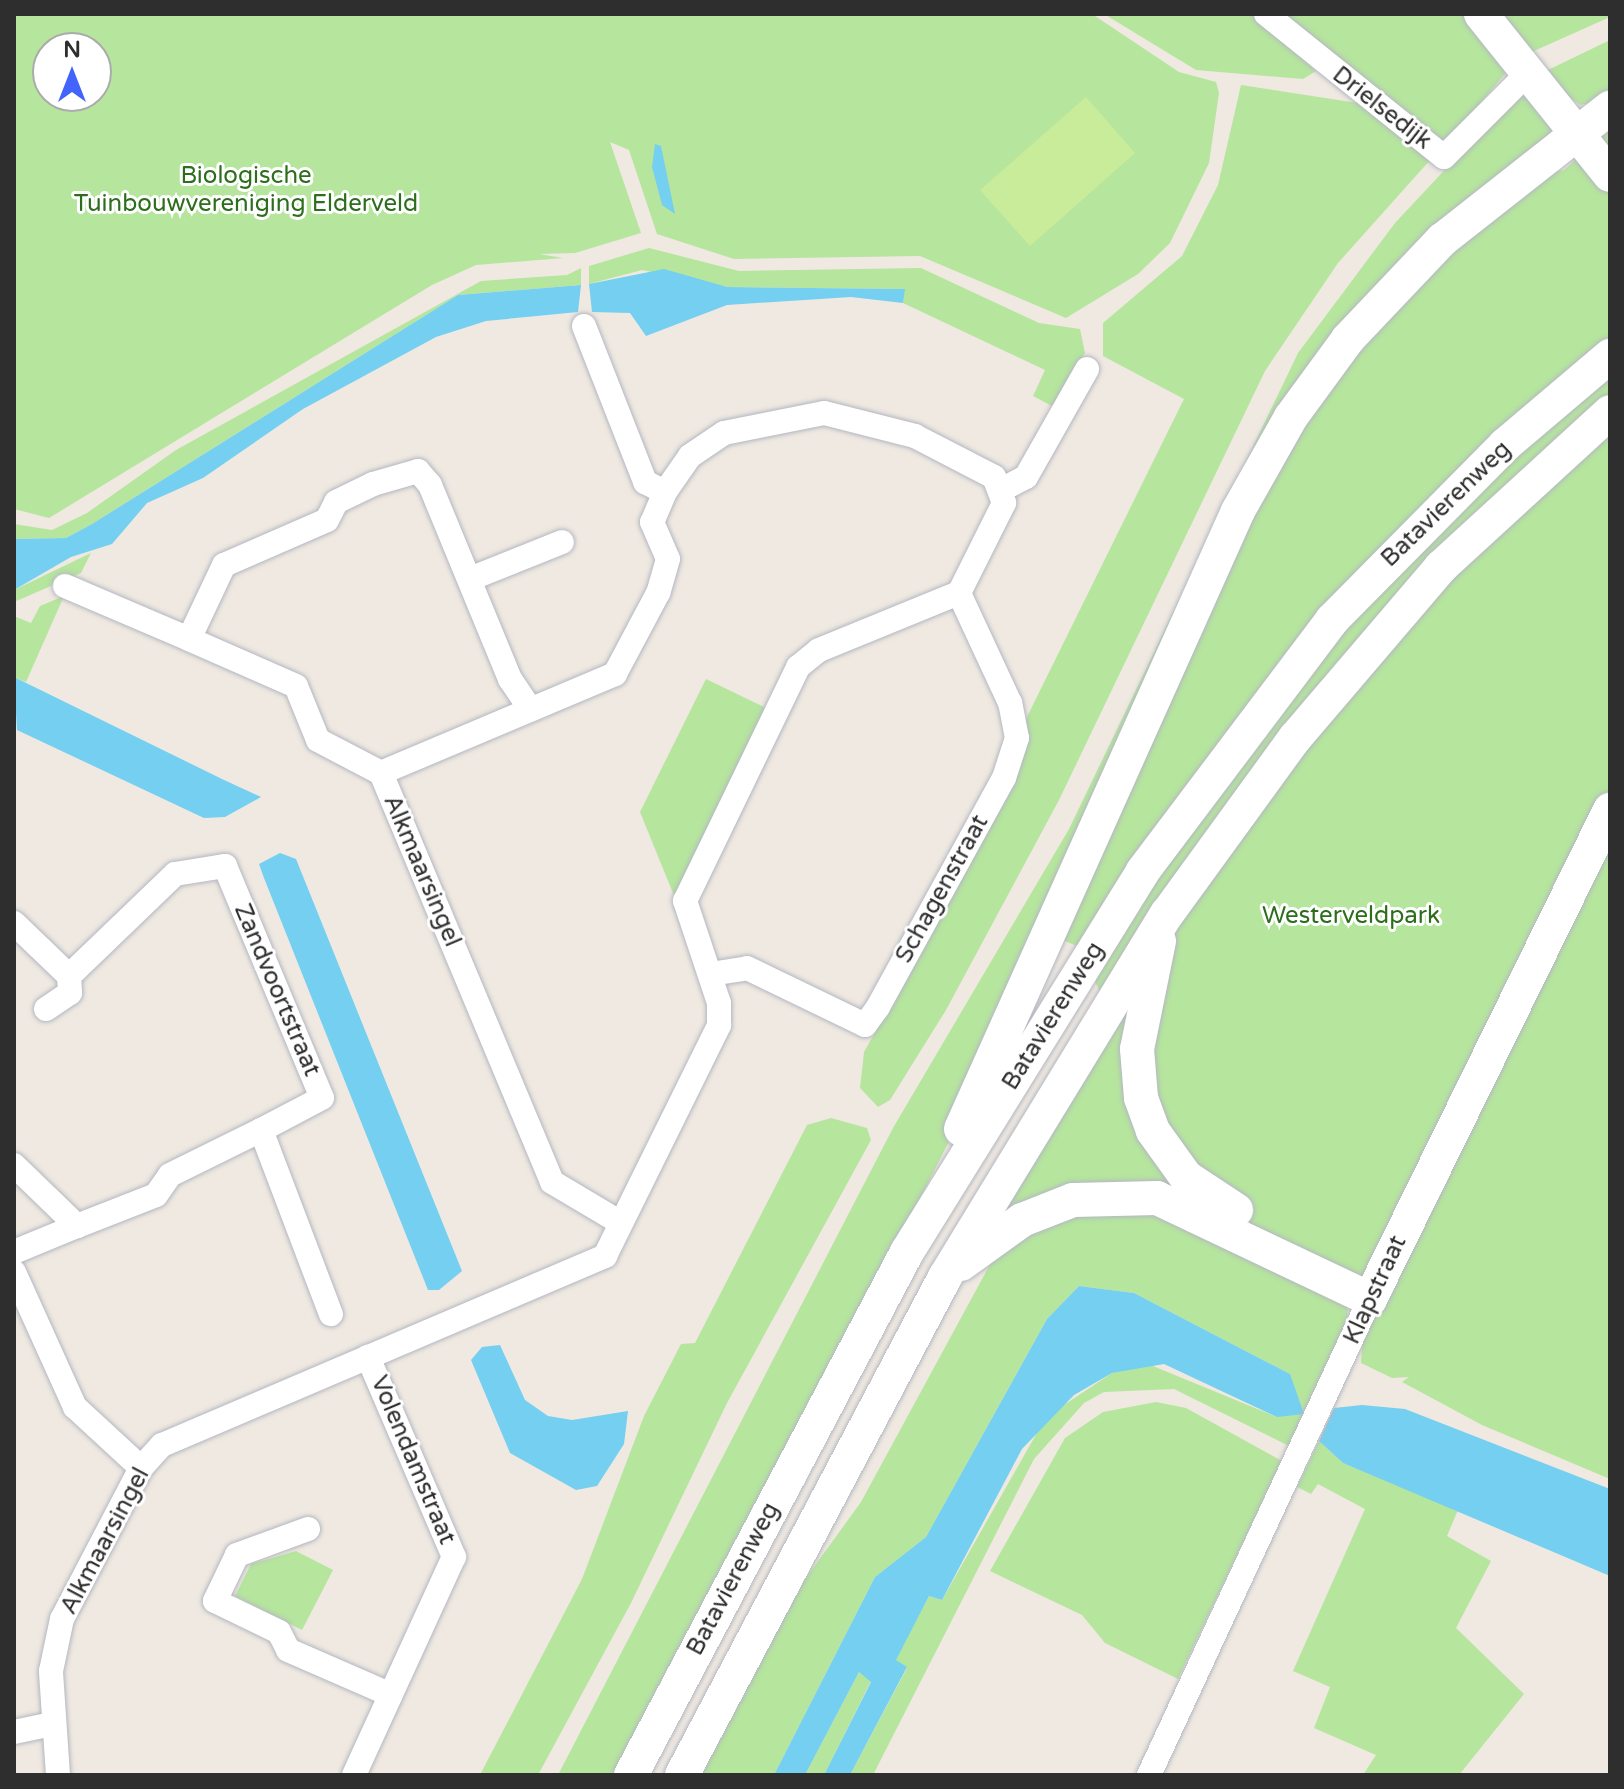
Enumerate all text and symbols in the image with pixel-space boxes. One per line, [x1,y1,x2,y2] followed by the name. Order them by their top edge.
[32,32,112,112] north arrow
[63,37,81,63] text: N
[1327,60,1437,156] street label: Drielsedijk
[74,162,418,218] park label: Biologische Tuinbouwvereniging Elderveld
[1375,435,1517,573] street label: Batavierenweg
[377,791,467,951] street label: Alkmaarsingel
[889,810,995,968] street label: Schagenstraat
[228,900,326,1080] street label: Zandvoortstraat
[1262,902,1440,930] park label: Westerveldpark
[996,937,1110,1095] street label: Batavierenweg
[1337,1231,1413,1349] street label: Klapstraat
[364,1371,462,1549] street label: Volendamstraat
[54,1463,156,1619] street label: Alkmaarsingel
[681,1498,785,1660] street label: Batavierenweg

